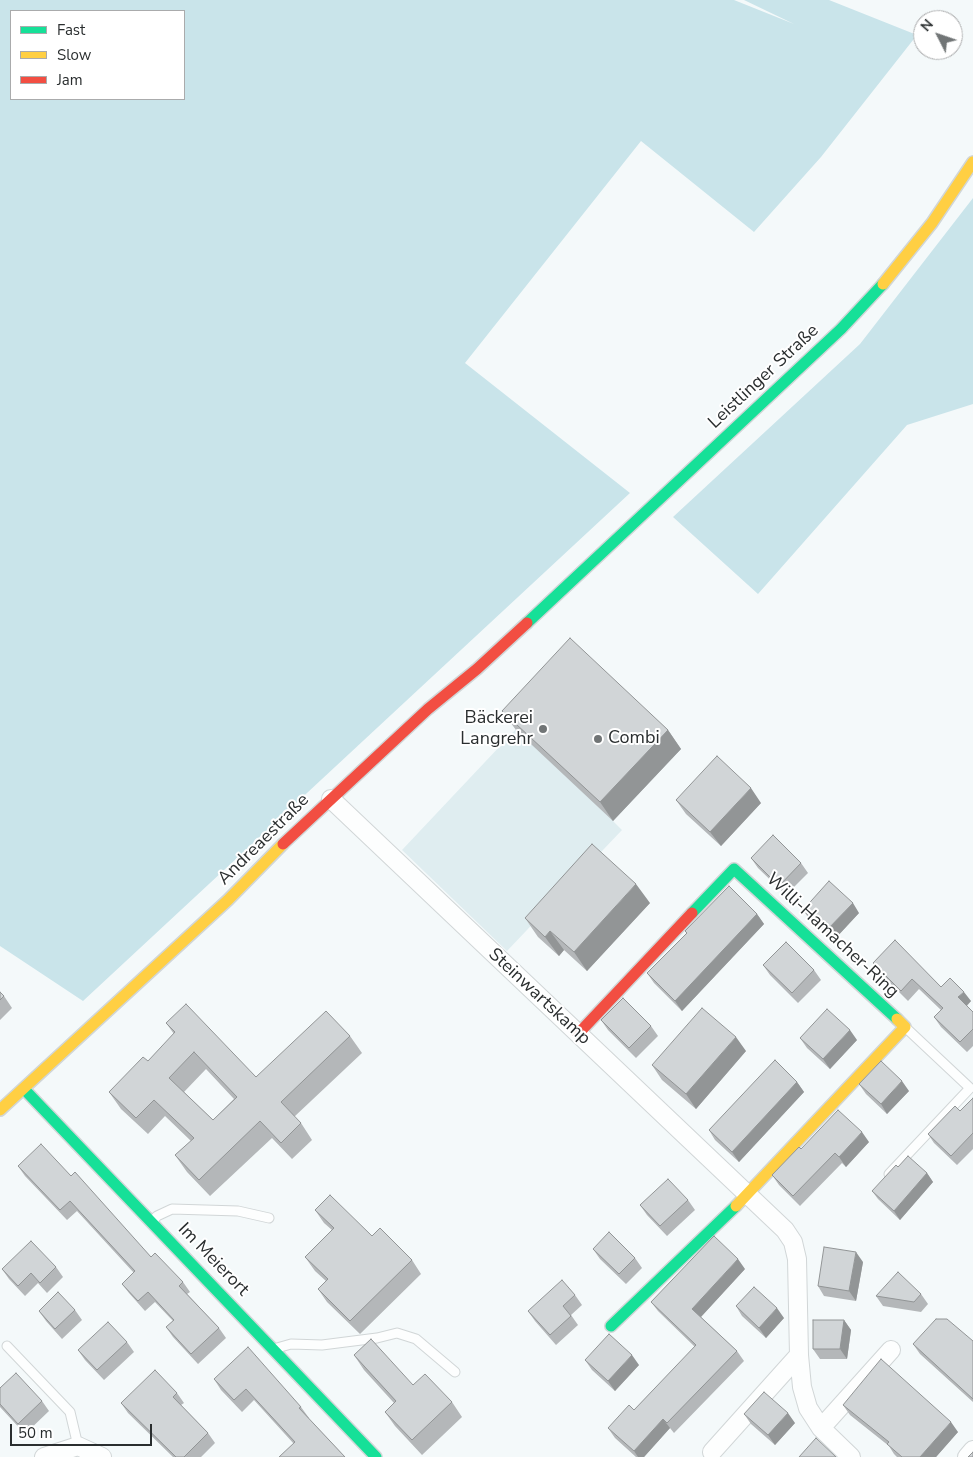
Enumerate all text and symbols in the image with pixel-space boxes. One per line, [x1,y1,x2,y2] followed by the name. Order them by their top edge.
[10,10,185,100] legend
[913,10,963,60] north arrow
[916,15,938,36] text: N
[57,20,85,40] text: Fast
[57,45,91,65] text: Slow
[57,70,83,90] text: Jam
[704,320,824,434] street label: Leistlinger Straße
[460,708,533,751] place label: Bäckerei Langrehr
[537,723,549,735] marker: Bäckerei Langrehr
[608,728,660,750] place label: Combi
[592,733,604,745] marker: Combi
[214,790,314,890] street label: Andreaestraße
[761,869,903,1003] street label: Willi-Hamacher-Ring
[483,944,595,1050] street label: Steinwartskamp
[173,1219,253,1301] street label: Im Meierort
[12,1414,155,1446] scale bar
[18,1423,53,1443] text: 50 m

